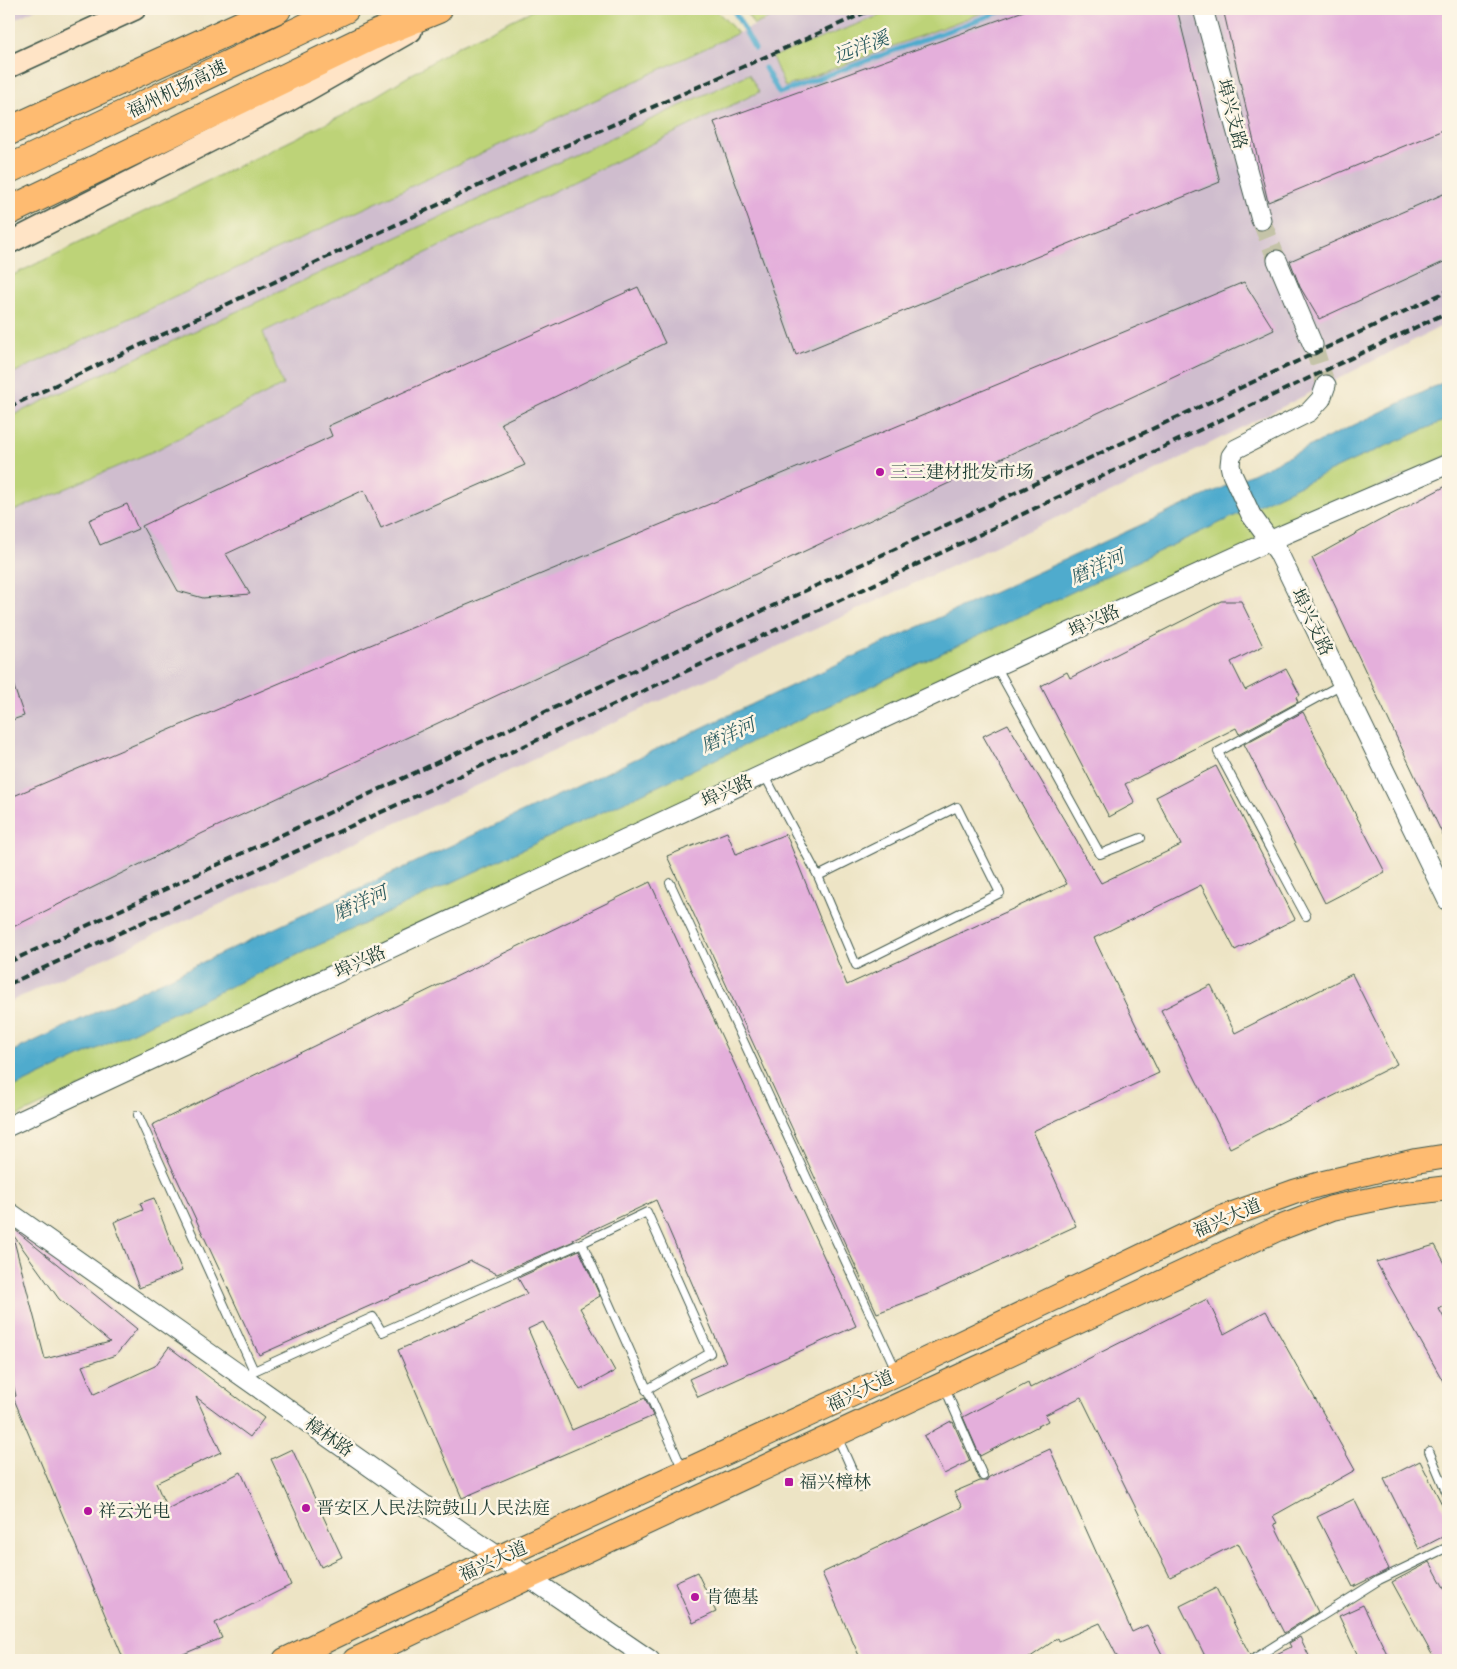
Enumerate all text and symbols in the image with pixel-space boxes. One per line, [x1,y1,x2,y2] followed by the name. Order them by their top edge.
[830,26,894,68] water label: 远洋溪
[124,55,230,123] street label: 福州机场高速
[1212,76,1252,152] street label: 埠兴支路
[890,461,1034,483] place label: 三三建材批发市场
[874,466,886,478] marker: 三三建材批发市场
[1066,544,1130,589] water label: 磨洋河
[1286,585,1338,659] street label: 埠兴支路
[1065,600,1123,642] street label: 埠兴路
[697,712,761,757] water label: 磨洋河
[698,770,756,812] street label: 埠兴路
[329,880,393,925] water label: 磨洋河
[331,941,389,983] street label: 埠兴路
[1190,1194,1264,1242] street label: 福兴大道
[823,1366,897,1416] street label: 福兴大道
[301,1413,357,1461] street label: 樟林路
[799,1471,871,1493] place label: 福兴樟林
[783,1476,795,1488] marker: 福兴樟林
[316,1497,550,1519] place label: 晋安区人民法院鼓山人民法庭
[98,1500,170,1522] place label: 祥云光电
[300,1502,312,1514] marker: 晋安区人民法院鼓山人民法庭
[82,1505,94,1517] marker: 祥云光电
[456,1536,530,1586] street label: 福兴大道
[705,1586,759,1608] place label: 肯德基
[689,1591,701,1603] marker: 肯德基

